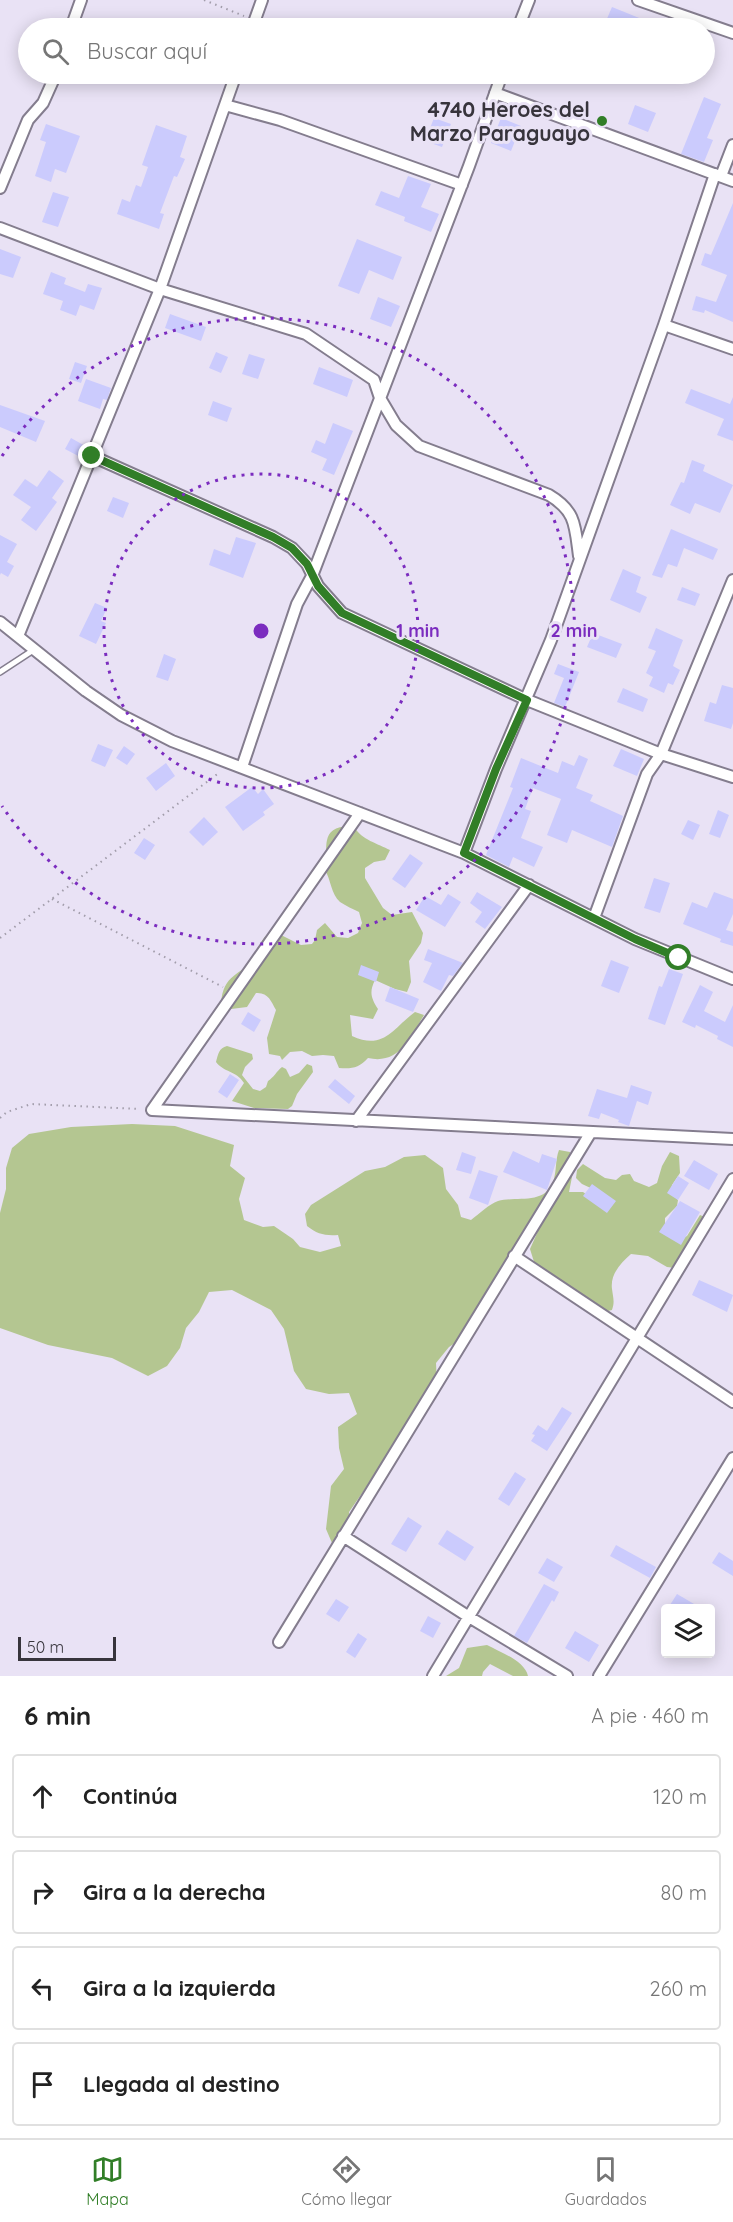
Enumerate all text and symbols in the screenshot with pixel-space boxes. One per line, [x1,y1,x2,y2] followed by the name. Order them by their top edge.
[18,18,715,84] search box
[39,35,72,68] icon: search
[87,37,207,65] text: Buscar aquí
[410,96,590,146] place label: 4740 Heroes del Marzo Paraguayo
[595,114,609,128] marker: 4740 Heroes del Marzo Paraguayo
[78,442,104,468] route end
[396,619,440,642] text: 1 min
[551,619,597,642] text: 2 min
[251,621,271,641] centre of rings
[665,944,691,970] route start
[661,1604,715,1658] map controls
[661,1604,715,1658] button: layers
[18,1634,116,1662] scale bar
[27,1637,64,1657] text: 50 m
[24,1699,91,1732] text: 6 min
[591,1703,709,1728] text: A pie · 460 m
[26,1780,59,1813] icon: ahead
[83,1782,178,1810] text: Continúa
[653,1784,707,1809] text: 120 m
[26,1876,59,1909] icon: right
[83,1878,266,1906] text: Gira a la derecha
[661,1880,707,1905] text: 80 m
[26,1972,59,2005] icon: left
[83,1974,276,2002] text: Gira a la izquierda
[650,1976,707,2001] text: 260 m
[26,2068,59,2101] icon: arrive
[83,2070,280,2098] text: Llegada al destino
[86,2153,129,2209] tab: Mapa
[301,2153,392,2209] tab: Cómo llegar
[565,2153,647,2209] tab: Guardados

